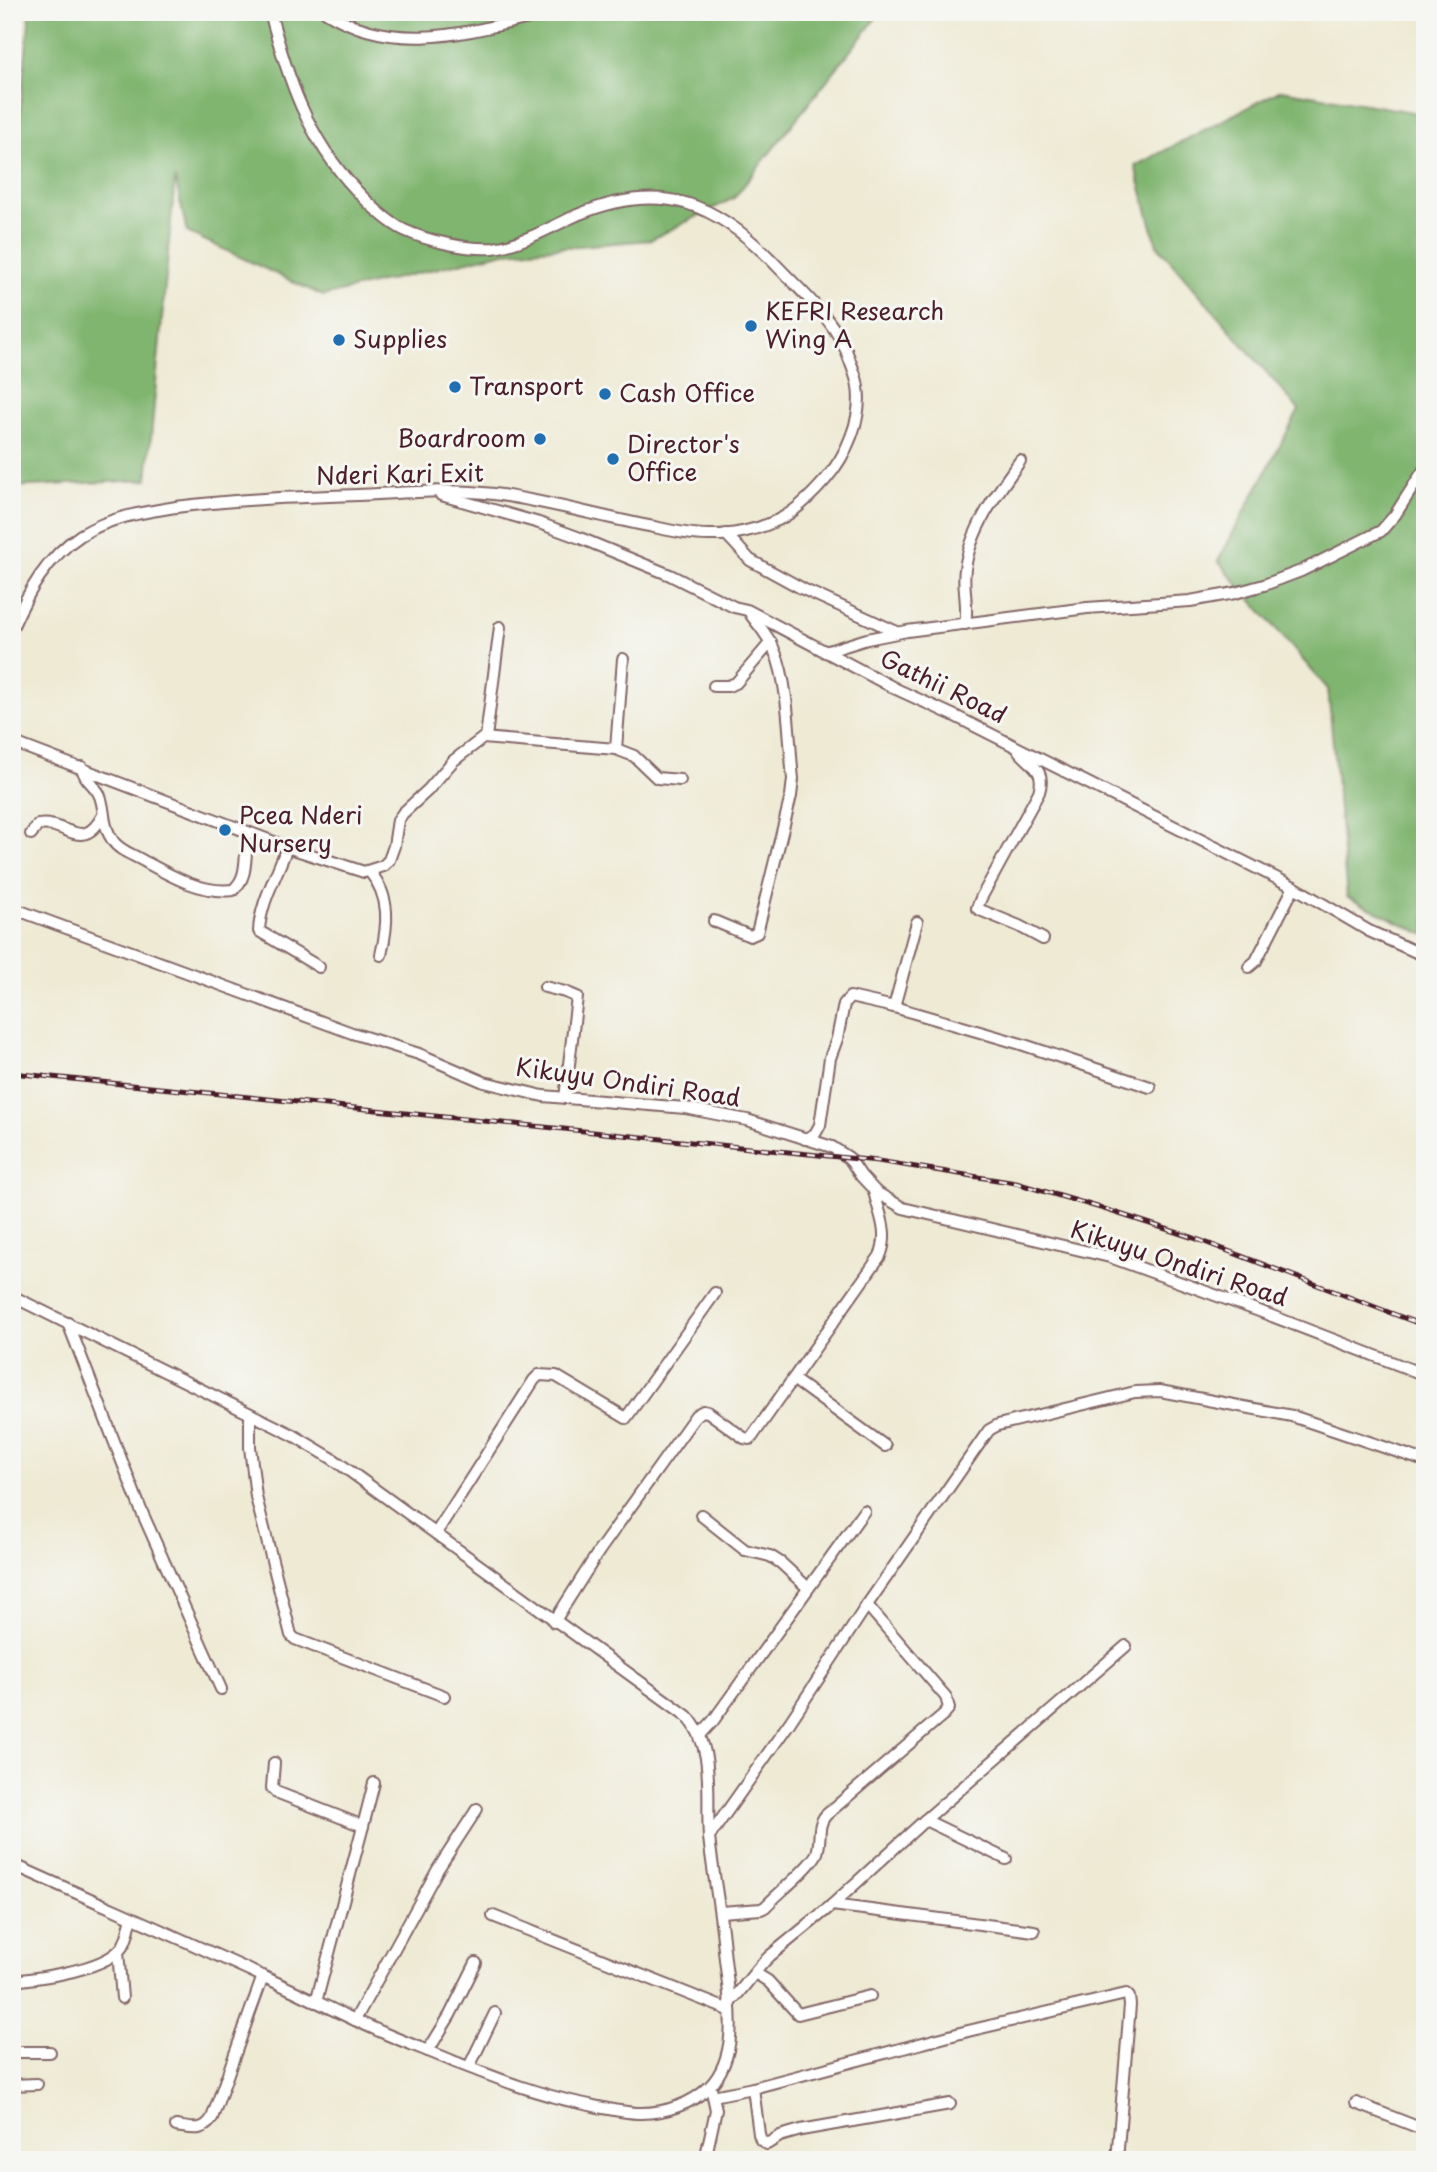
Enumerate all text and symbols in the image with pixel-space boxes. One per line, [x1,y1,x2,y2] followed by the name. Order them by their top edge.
[765,292,944,356] place label: KEFRI Research Wing A
[743,318,759,334] marker: KEFRI Research Wing A
[353,320,447,356] place label: Supplies
[331,332,347,348] marker: Supplies
[469,367,584,403] place label: Transport
[619,374,755,410] place label: Cash Office
[447,379,463,395] marker: Transport
[597,386,613,402] marker: Cash Office
[397,419,526,455] place label: Boardroom
[627,425,740,489] place label: Director's Office
[532,431,548,447] marker: Boardroom
[605,451,621,467] marker: Director's Office
[316,454,484,492] street label: Nderi Kari Exit
[874,639,1013,731] street label: Gathii Road
[239,796,363,860] place label: Pcea Nderi Nursery
[217,822,233,838] marker: Pcea Nderi Nursery
[514,1047,743,1115] street label: Kikuyu Ondiri Road
[1066,1210,1293,1314] street label: Kikuyu Ondiri Road

